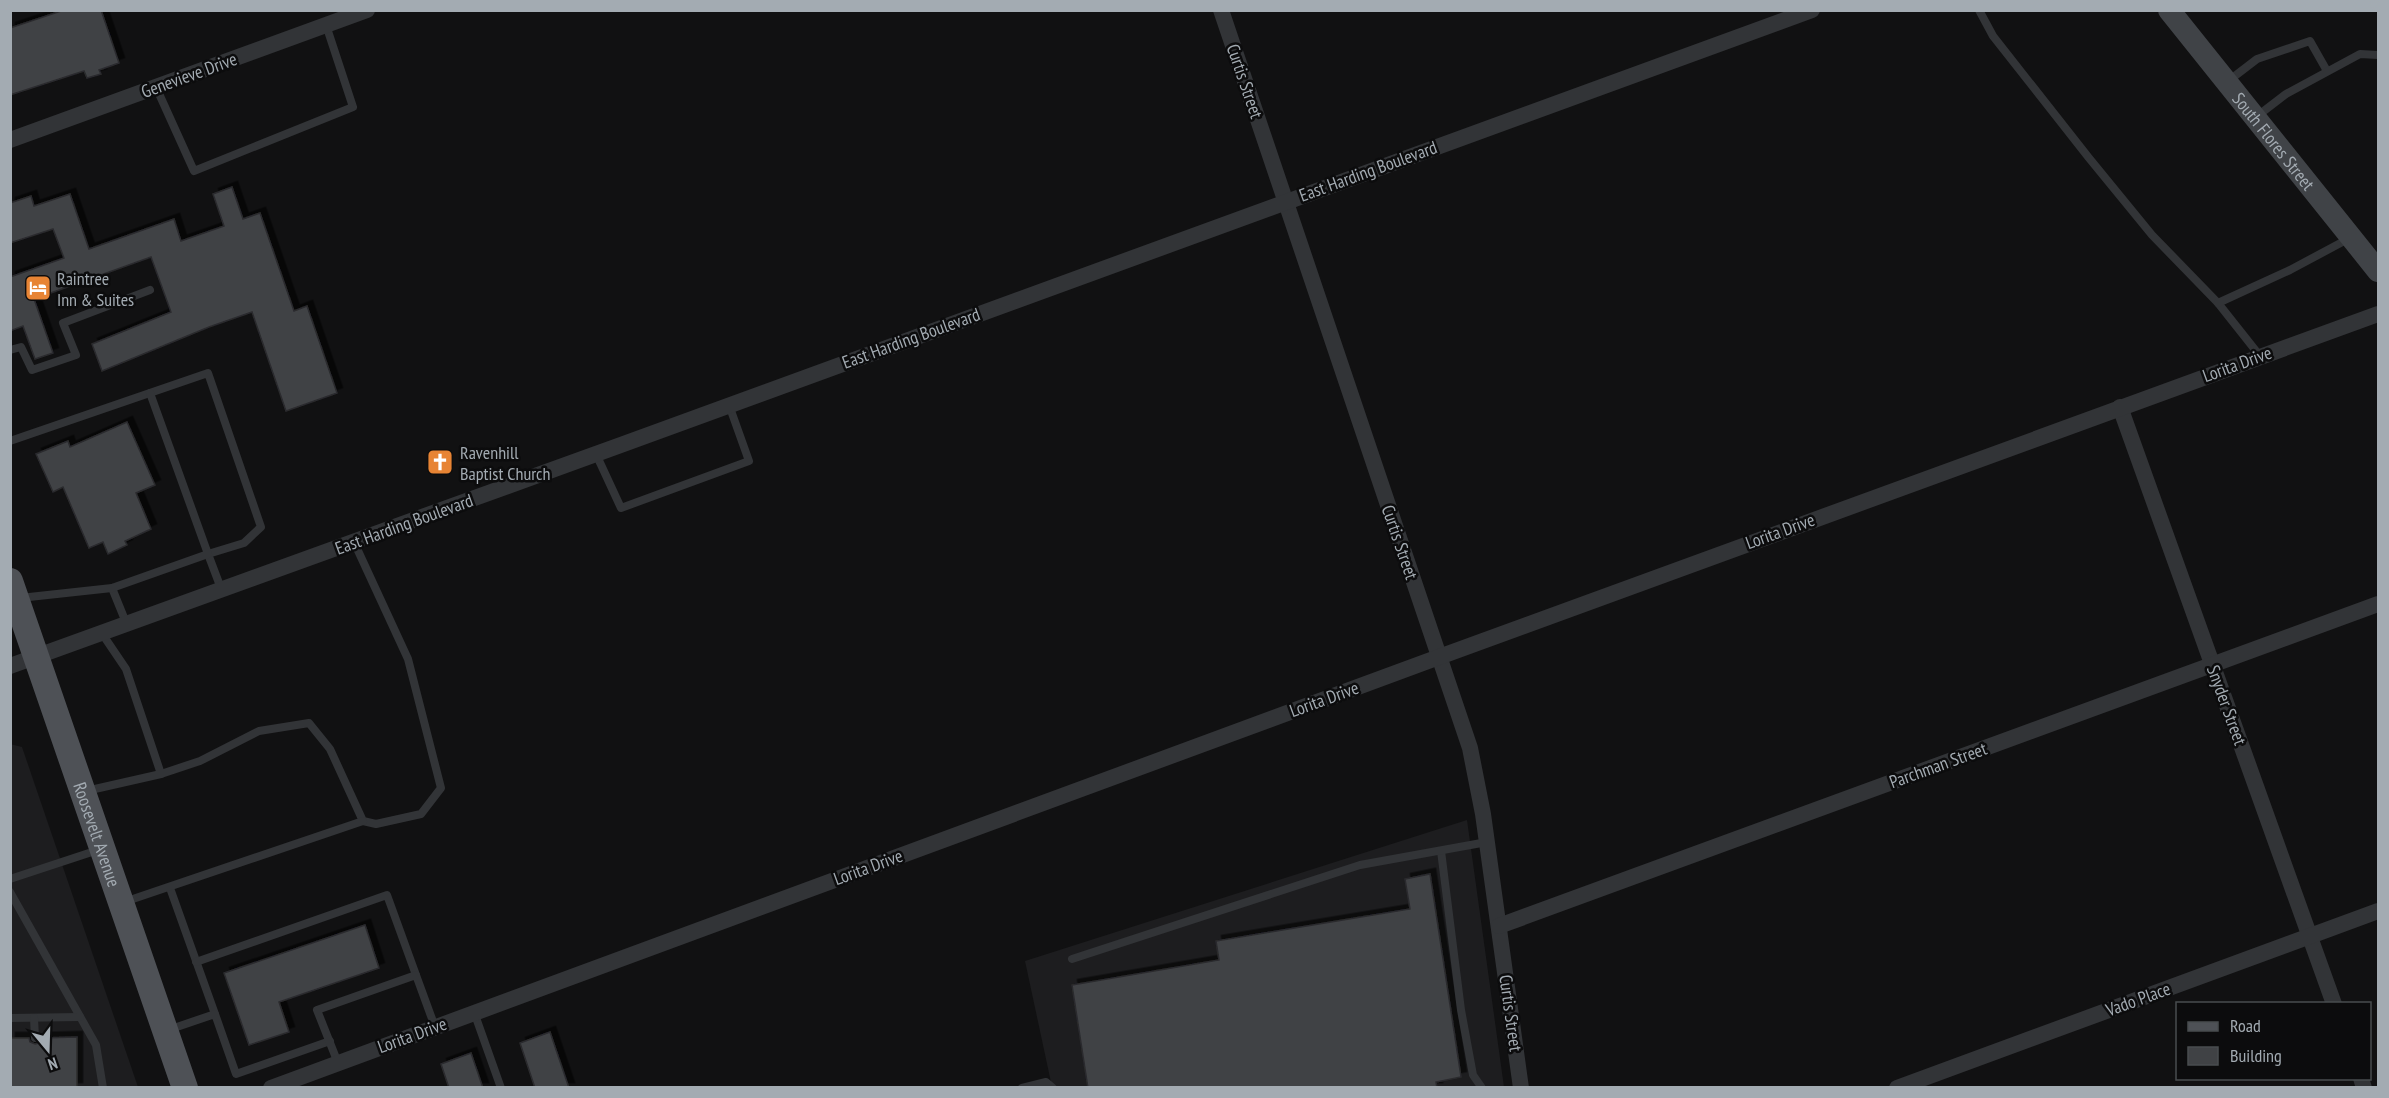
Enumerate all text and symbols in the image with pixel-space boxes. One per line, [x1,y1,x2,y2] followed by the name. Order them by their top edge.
[1222,41,1268,121] street label: Curtis Street
[138,47,240,103] street label: Genevieve Drive
[2228,87,2320,195] street label: South Flores Street
[1296,135,1440,207] street label: East Harding Boulevard
[57,267,134,311] place label: Raintree Inn & Suites
[23,273,53,303] hotel icon: Raintree Inn & Suites
[839,302,983,374] street label: East Harding Boulevard
[2199,341,2275,387] street label: Lorita Drive
[460,441,550,485] place label: Ravenhill Baptist Church
[425,447,455,477] church icon: Ravenhill Baptist Church
[332,488,476,560] street label: East Harding Boulevard
[1377,502,1423,582] street label: Curtis Street
[1742,508,1818,554] street label: Lorita Drive
[2202,662,2252,748] street label: Snyder Street
[1286,676,1362,722] street label: Lorita Drive
[1886,737,1990,793] street label: Parchman Street
[69,779,126,890] street label: Roosevelt Avenue
[830,844,906,890] street label: Lorita Drive
[1494,973,1528,1053] street label: Curtis Street
[2102,977,2174,1022] street label: Vado Place
[2176,1002,2371,1080] legend
[374,1012,450,1058] street label: Lorita Drive
[2230,1014,2261,1037] text: Road
[18,1020,78,1080] north arrow
[2230,1044,2282,1067] text: Building
[46,1053,60,1075] text: N

